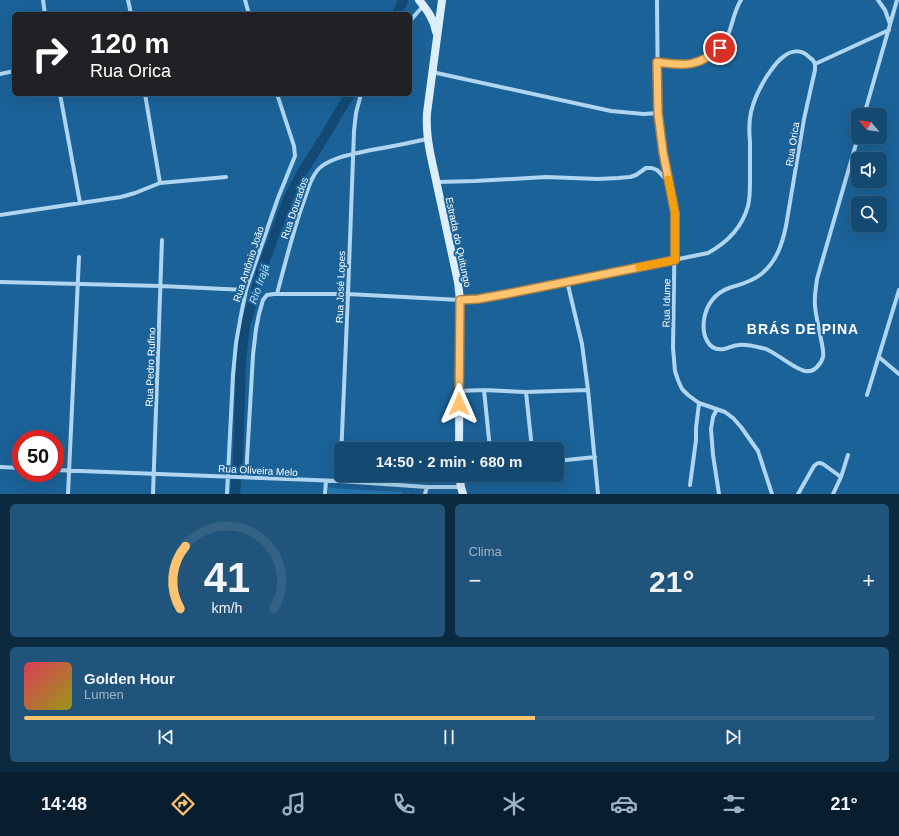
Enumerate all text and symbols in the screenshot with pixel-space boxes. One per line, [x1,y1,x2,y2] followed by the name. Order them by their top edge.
[24,28,76,80] icon: right
[90,28,169,59] text: 120 m
[703,31,737,65] pin
[709,37,731,59] icon: arrive
[90,61,171,81] text: Rua Orica
[851,108,887,144] north arrow
[851,108,887,232] map controls
[784,121,802,167] street label: Rua Orica
[851,152,887,188] button: sound
[279,176,310,240] street label: Rua Dourados
[444,196,474,289] street label: Estrada do Quitungo
[851,196,887,232] button: search
[231,224,266,303] street label: Rua Antônio João
[334,251,347,323] street label: Rua José Lopes
[247,263,271,305] water label: Rio Irajá
[661,278,672,328] street label: Rua Idume
[747,321,859,337] district label: BRÁS DE PINA
[144,327,157,407] street label: Rua Pedro Rufino
[438,383,480,425] position arrow
[12,430,64,482] speed limit sign: 50
[376,453,522,470] text: 14:50 · 2 min · 680 m
[218,463,298,478] street label: Rua Oliveira Melo
[469,544,502,559] text: Clima
[204,553,250,600] text: 41
[649,565,694,598] text: 21°
[469,568,481,593] text: −
[862,568,875,593] text: +
[212,599,243,615] text: km/h
[84,670,175,687] text: Golden Hour
[84,687,124,702] text: Lumen
[155,726,177,748] icon: previous
[438,726,460,748] icon: pause
[722,726,744,748] icon: next
[169,790,197,818] icon: directions
[280,790,308,818] icon: music
[390,790,418,818] icon: phone
[500,790,528,818] icon: climate
[610,790,638,818] icon: car
[720,790,748,818] icon: filters
[41,794,87,814] text: 14:48
[831,794,858,814] text: 21°

